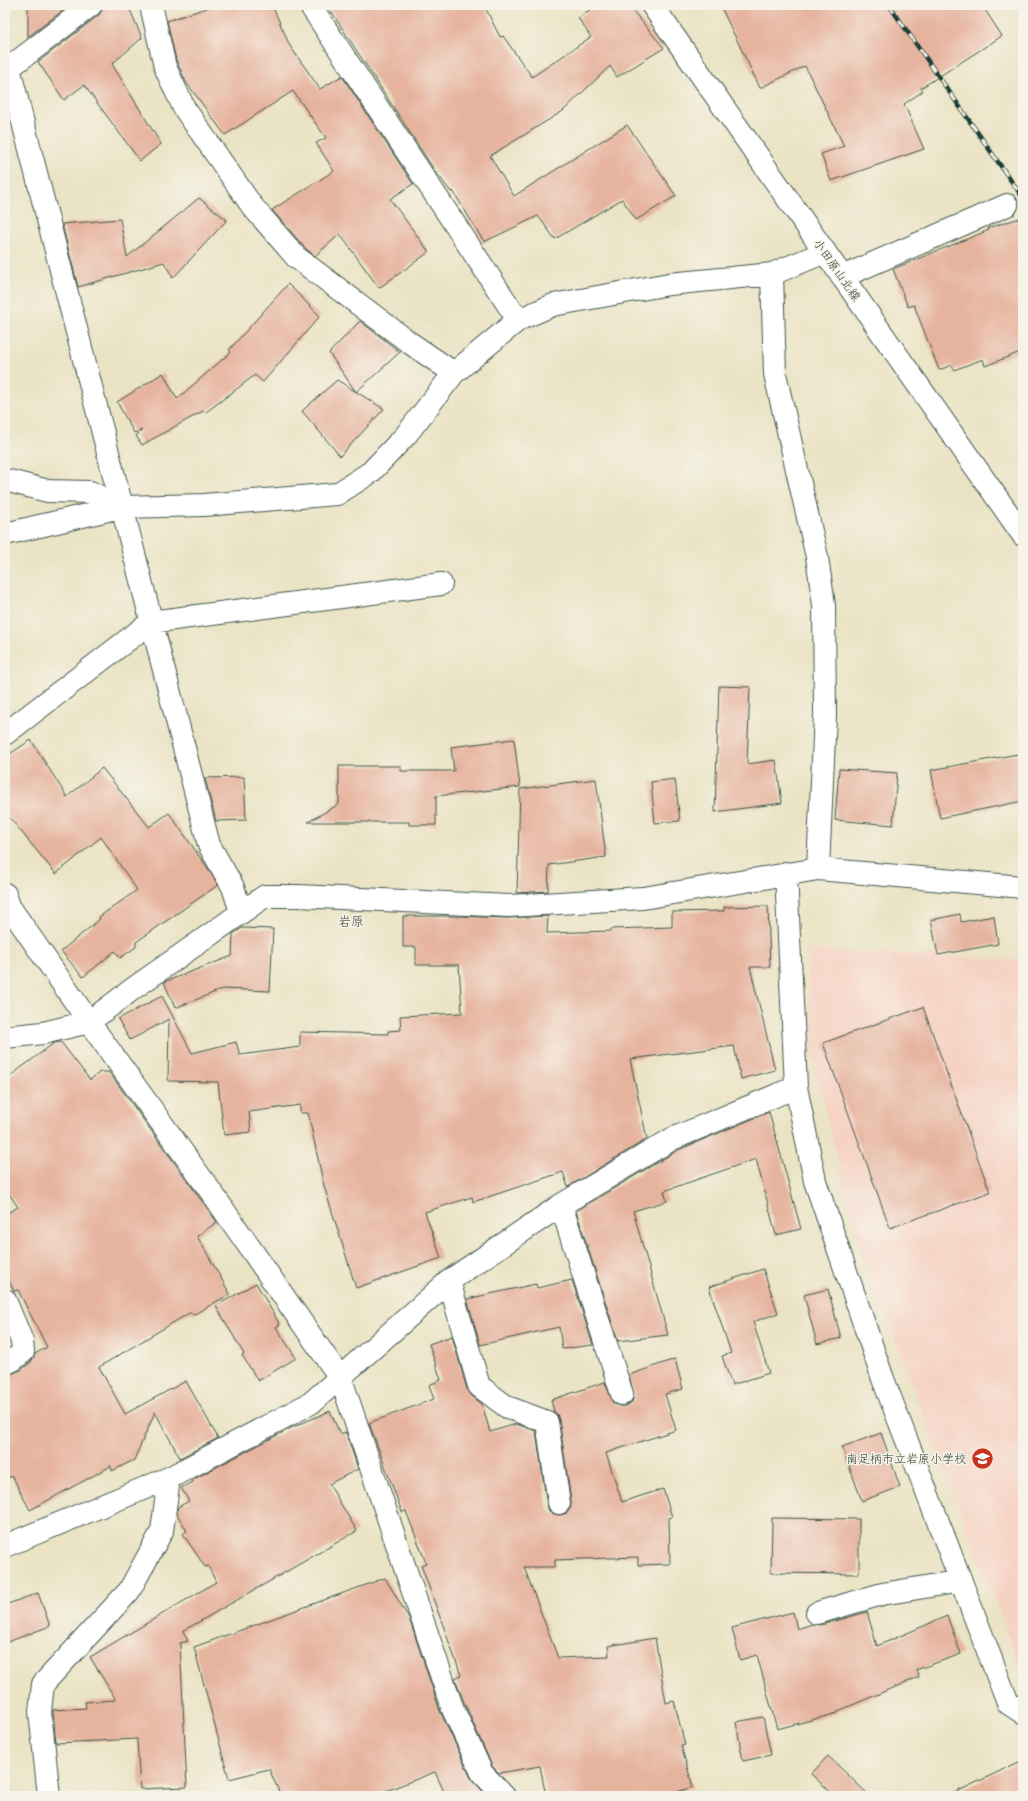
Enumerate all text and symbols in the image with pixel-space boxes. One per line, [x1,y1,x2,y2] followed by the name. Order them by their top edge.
[810,235,865,304] street label: 小田原山北線
[338,912,364,930] district label: 岩原
[969,1446,995,1472] school or university icon: 南足柄市立岩原小学校
[846,1450,966,1467] place label: 南足柄市立岩原小学校

